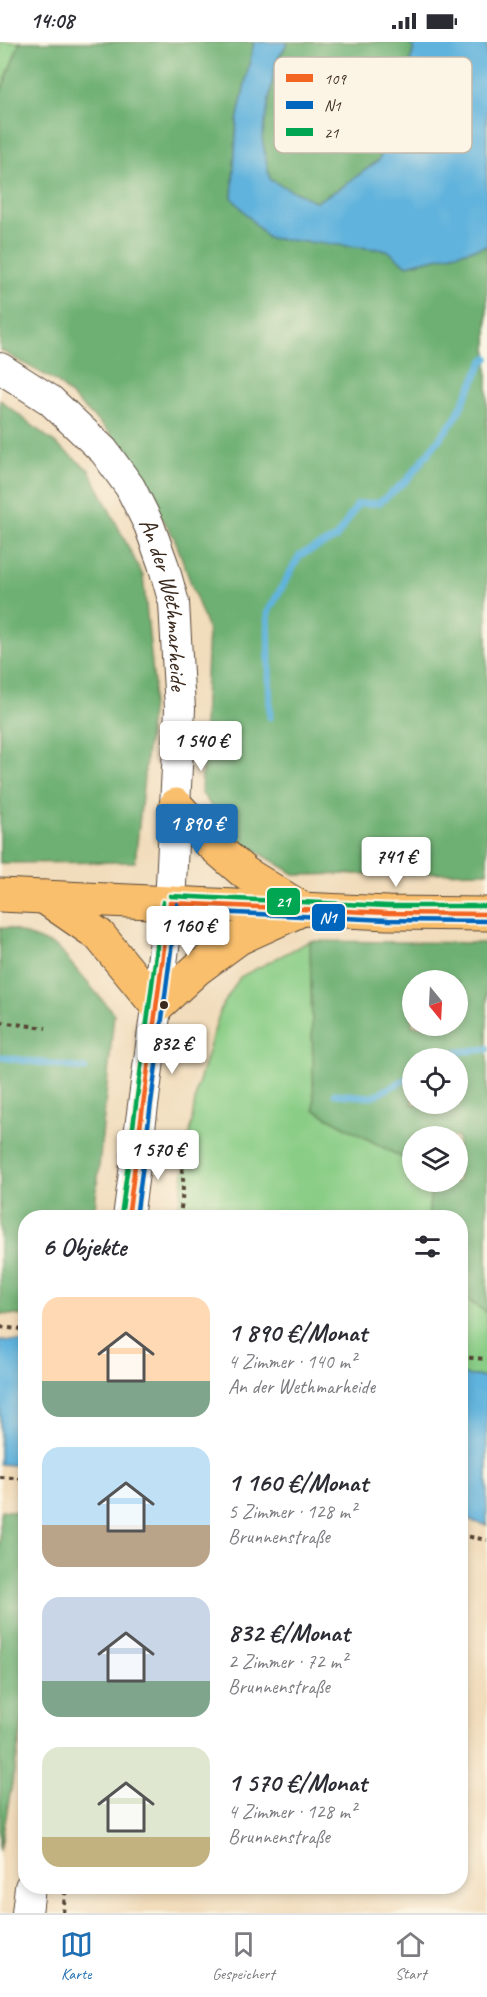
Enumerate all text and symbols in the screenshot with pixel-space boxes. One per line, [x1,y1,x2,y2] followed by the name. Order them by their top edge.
[30,7,74,35] text: 14:08
[274,57,472,153] legend
[324,69,347,89] text: 109
[324,96,342,116] text: N1
[324,123,339,143] text: 21
[133,512,194,694] street label: An der Wethmarheide
[146,721,256,772] pin: 1 540 €
[174,728,228,753] text: 1 540 €
[142,804,252,855] pin: 1 890 €
[170,811,224,836] text: 1 890 €
[354,837,438,888] pin: 741 €
[376,844,416,869] text: 741 €
[266,887,301,916] line badge: 21
[276,892,292,912] text: 21
[311,903,346,932] line badge: N1
[133,906,243,957] pin: 1 160 €
[319,908,338,928] text: N1
[160,913,216,938] text: 1 160 €
[402,970,468,1036] north arrow
[402,970,468,1192] map controls
[158,999,170,1011] unlabelled marker
[130,1024,214,1075] pin: 832 €
[152,1031,192,1056] text: 832 €
[402,1048,468,1114] button: locate
[402,1126,468,1192] button: layers
[103,1130,213,1181] pin: 1 570 €
[131,1137,185,1162] text: 1 570 €
[42,1230,126,1263] text: 6 Objekte
[411,1230,444,1263] icon: filters
[228,1316,367,1349] text: 1 890 €/Monat
[90,1321,162,1393] icon: home
[228,1349,356,1374] text: 4 Zimmer · 140 m²
[228,1374,375,1399] text: An der Wethmarheide
[228,1466,368,1499] text: 1 160 €/Monat
[90,1471,162,1543] icon: home
[228,1499,356,1524] text: 5 Zimmer · 128 m²
[228,1524,330,1549] text: Brunnenstraße
[228,1616,349,1649] text: 832 €/Monat
[90,1621,162,1693] icon: home
[228,1649,347,1674] text: 2 Zimmer · 72 m²
[228,1674,330,1699] text: Brunnenstraße
[228,1766,367,1799] text: 1 570 €/Monat
[90,1771,162,1843] icon: home
[228,1799,356,1824] text: 4 Zimmer · 128 m²
[228,1824,330,1849] text: Brunnenstraße
[60,1928,93,1984] tab: Karte
[212,1928,275,1984] tab: Gespeichert
[394,1928,427,1984] tab: Start

